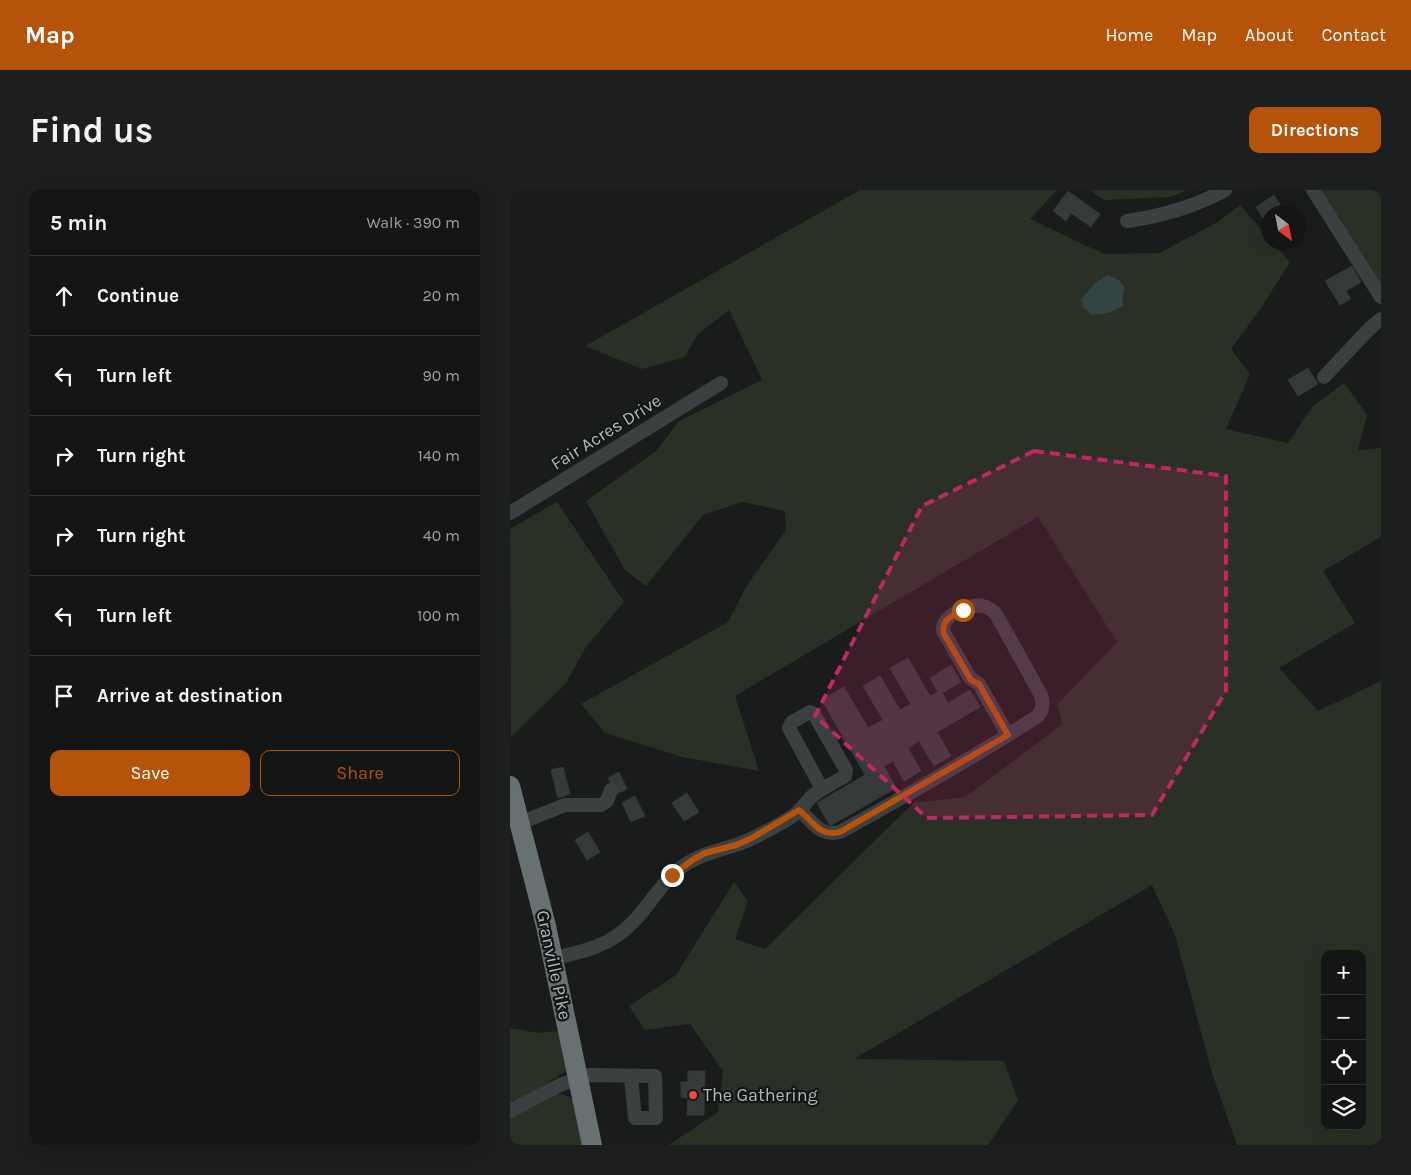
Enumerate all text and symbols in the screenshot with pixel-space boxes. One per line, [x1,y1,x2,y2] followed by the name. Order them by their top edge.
[25,21,75,49] text: Map
[1105,24,1153,46] text: Home
[1181,24,1217,46] text: Map
[1245,24,1294,46] text: About
[1322,24,1386,46] text: Contact
[1249,107,1381,153] button: Directions
[30,110,153,151] text: Find us
[1261,205,1306,250] north arrow
[50,211,107,235] text: 5 min
[366,213,460,232] text: Walk · 390 m
[50,282,78,310] icon: ahead
[97,285,179,307] text: Continue
[422,286,460,305] text: 20 m
[50,362,78,390] icon: left
[97,365,172,387] text: Turn left
[422,366,460,385] text: 90 m
[547,389,665,475] street label: Fair Acres Drive
[50,442,78,470] icon: right
[97,445,186,467] text: Turn right
[418,446,460,465] text: 140 m
[50,522,78,550] icon: right
[97,525,186,547] text: Turn right
[423,526,460,545] text: 40 m
[952,599,975,622] route start
[50,602,78,630] icon: left
[97,605,172,627] text: Turn left
[417,606,460,625] text: 100 m
[50,682,78,710] icon: arrive
[97,685,283,707] text: Arrive at destination
[50,750,250,796] button: Save
[260,750,460,796] button: Share
[661,864,684,887] route end
[532,908,576,1022] street label: Granville Pike
[1321,950,1366,1130] map controls
[1321,950,1366,995] button: +
[1321,995,1366,1040] button: −
[1321,1040,1366,1085] button: locate
[703,1084,818,1106] place label: The Gathering
[1321,1085,1366,1130] button: layers
[687,1089,699,1101] marker: The Gathering

